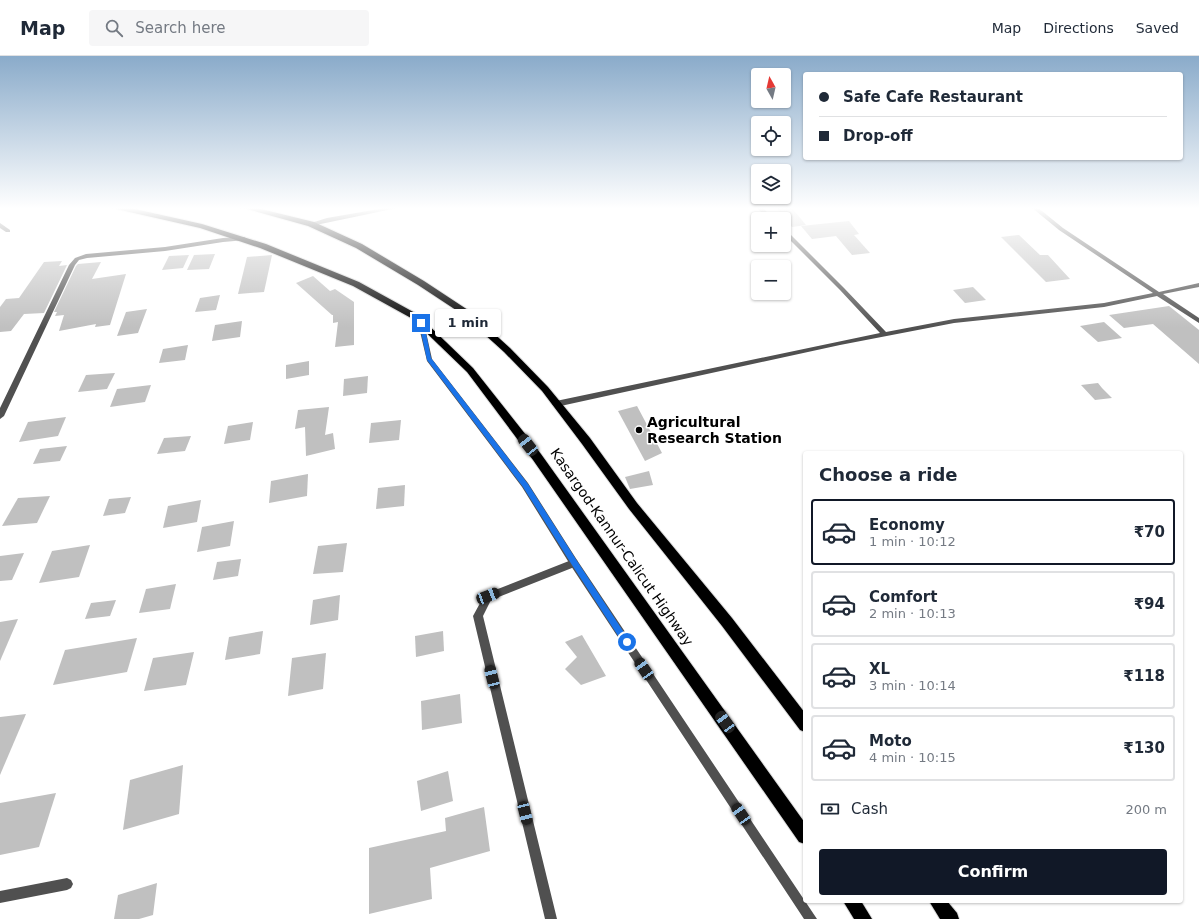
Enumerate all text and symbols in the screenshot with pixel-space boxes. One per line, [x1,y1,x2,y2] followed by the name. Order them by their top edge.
[89,10,369,46] search box
[20,17,65,39] text: Map
[103,17,125,39] icon: search
[135,19,225,37] text: Search here
[992,20,1021,36] text: Map
[1043,20,1114,36] text: Directions
[1136,20,1179,36] text: Saved
[751,68,791,108] north arrow
[751,68,791,300] map controls
[843,88,1023,106] text: Safe Cafe Restaurant
[751,116,791,156] button: locate
[843,127,913,145] text: Drop-off
[751,164,791,204] button: layers
[751,212,791,252] button: +
[751,260,791,300] button: −
[435,309,501,337] callout: 1 min
[412,314,430,332] route end
[448,315,488,330] text: 1 min
[647,414,782,446] place label: Agricultural Research Station
[634,425,644,435] marker: Agricultural Research Station
[516,432,540,458] car
[547,445,697,649] street label: Kasargod-Kannur-Calicut Highway
[819,464,958,485] text: Choose a ride
[821,514,857,550] icon: car
[869,516,945,534] text: Economy
[1134,523,1165,541] text: ₹70
[869,534,956,549] text: 1 min · 10:12
[475,586,501,606] car
[821,586,857,622] icon: car
[869,588,937,606] text: Comfort
[1134,595,1165,613] text: ₹94
[869,606,956,621] text: 2 min · 10:13
[618,633,636,651] route start
[632,656,656,682] car
[821,658,857,694] icon: car
[869,660,890,678] text: XL
[483,664,501,690] car
[1123,667,1165,685] text: ₹118
[869,678,956,693] text: 3 min · 10:14
[713,709,737,735] car
[821,730,857,766] icon: car
[869,732,912,750] text: Moto
[1123,739,1165,757] text: ₹130
[869,750,956,765] text: 4 min · 10:15
[819,798,841,820] icon: cash
[516,800,534,826] car
[851,800,888,818] text: Cash
[729,801,753,827] car
[1125,802,1167,817] text: 200 m
[819,849,1167,895] button: Confirm

